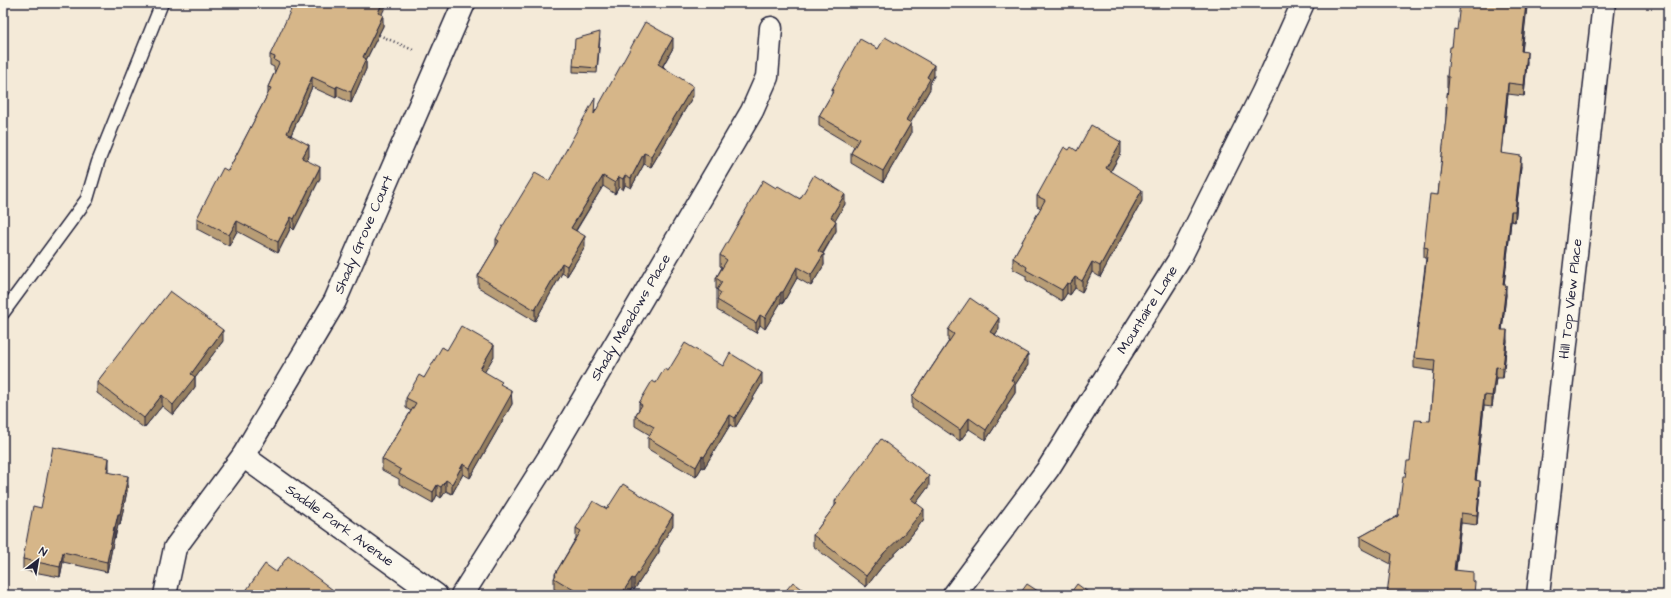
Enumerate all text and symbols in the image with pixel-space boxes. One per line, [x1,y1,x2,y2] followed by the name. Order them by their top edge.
[329,172,398,297] street label: Shady Grove Court
[1554,237,1588,360] street label: Hill Top View Place
[586,250,676,384] street label: Shady Meadows Place
[1112,261,1183,358] street label: Mountaire Lane
[281,480,398,572] street label: Saddle Park Avenue
[18,540,58,580] north arrow
[36,544,50,560] text: N

